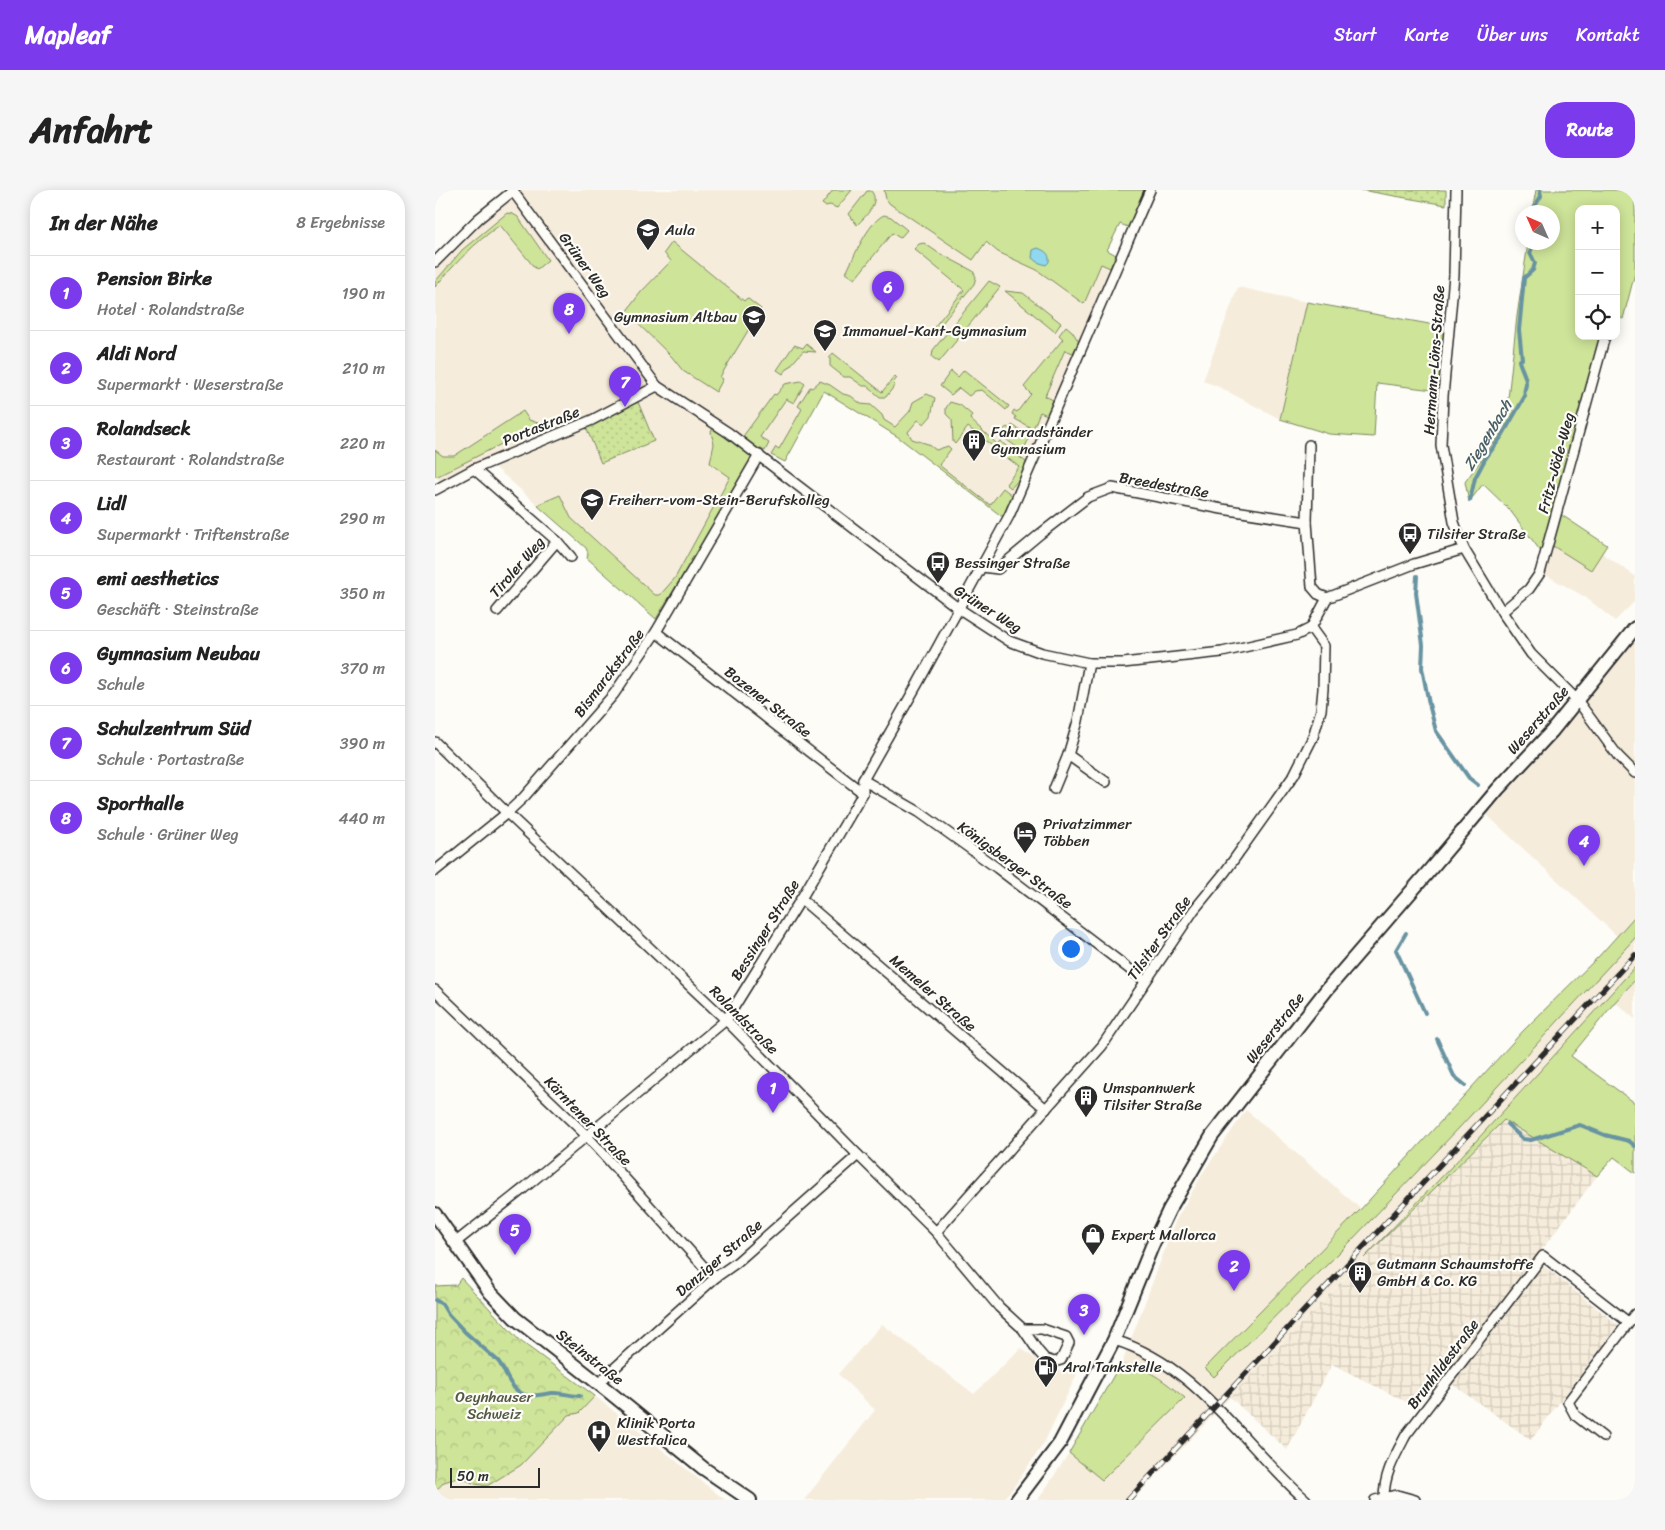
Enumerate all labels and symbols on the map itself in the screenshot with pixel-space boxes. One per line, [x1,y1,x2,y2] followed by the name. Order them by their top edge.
[1515,205,1560,250] north arrow
[635,217,661,251] school or university icon: Aula
[664,217,695,243] place label: Aula
[552,227,618,304] street label: Grüner Weg
[872,271,904,312] pin: 6
[1416,284,1452,436] street label: Hermann-Löns-Straße
[553,293,585,334] pin: 8
[614,304,737,330] place label: Gymnasium Altbau
[741,304,767,338] school or university icon: Gymnasium Altbau
[812,318,838,352] school or university icon: Immanuel-Kant-Gymnasium
[842,318,1027,344] place label: Immanuel-Kant-Gymnasium
[609,366,641,407] pin: 7
[1455,393,1521,476] water label: Ziegenbach
[498,399,584,453] street label: Portastraße
[1530,409,1582,516] street label: Fritz-Jöde-Weg
[991,419,1093,462] place label: Fahrradständer Gymnasium
[961,428,987,462] building icon: Fahrradständer Gymnasium
[1117,464,1211,506] street label: Breedestraße
[579,487,605,521] school or university icon: Freiherr-vom-Stein-Berufskolleg
[609,487,830,513] place label: Freiherr-vom-Stein-Berufskolleg
[1397,521,1423,555] bus stop icon: Tilsiter Straße
[1427,521,1526,547] place label: Tilsiter Straße
[483,530,552,604] street label: Tiroler Weg
[925,550,951,584] bus stop icon: Bessinger Straße
[955,550,1071,576] place label: Bessinger Straße
[949,578,1028,640] street label: Grüner Weg
[567,623,651,723] street label: Bismarckstraße
[719,659,818,745] street label: Bozener Straße
[1500,679,1576,760] street label: Weserstraße
[1043,811,1132,854] place label: Privatzimmer Többen
[952,814,1078,916] street label: Königsberger Straße
[1012,820,1038,854] hotel icon: Privatzimmer Többen
[1568,825,1600,866] pin: 4
[723,874,807,986] street label: Bessinger Straße
[1120,890,1198,986] street label: Tilsiter Straße
[1058,936,1084,962] your location
[884,948,983,1039] street label: Memeler Straße
[703,979,785,1061] street label: Rolandstraße
[1239,986,1311,1069] street label: Weserstraße
[538,1070,638,1173] street label: Kärntener Straße
[757,1072,789,1113] pin: 1
[1103,1075,1202,1118] place label: Umspannwerk Tilsiter Straße
[1073,1084,1099,1118] building icon: Umspannwerk Tilsiter Straße
[670,1212,769,1303] street label: Danziger Straße
[499,1214,531,1255] pin: 5
[1080,1222,1106,1256] shop icon: Expert Mallorca
[1111,1222,1217,1248] place label: Expert Mallorca
[1218,1250,1250,1291] pin: 2
[1377,1251,1534,1294] place label: Gutmann Schaumstoffe GmbH & Co. KG
[1347,1260,1373,1294] building icon: Gutmann Schaumstoffe GmbH & Co. KG
[1068,1294,1100,1335] pin: 3
[1400,1313,1486,1415] street label: Brunhildestraße
[550,1322,630,1392] street label: Steinstraße
[1033,1354,1059,1388] fuel station icon: Aral Tankstelle
[1062,1354,1162,1380] place label: Aral Tankstelle
[455,1384,534,1427] park label: Oeynhauser Schweiz
[617,1410,696,1453] place label: Klinik Porta Westfalica
[586,1419,612,1453] hospital icon: Klinik Porta Westfalica
[450,1465,540,1488] scale bar

